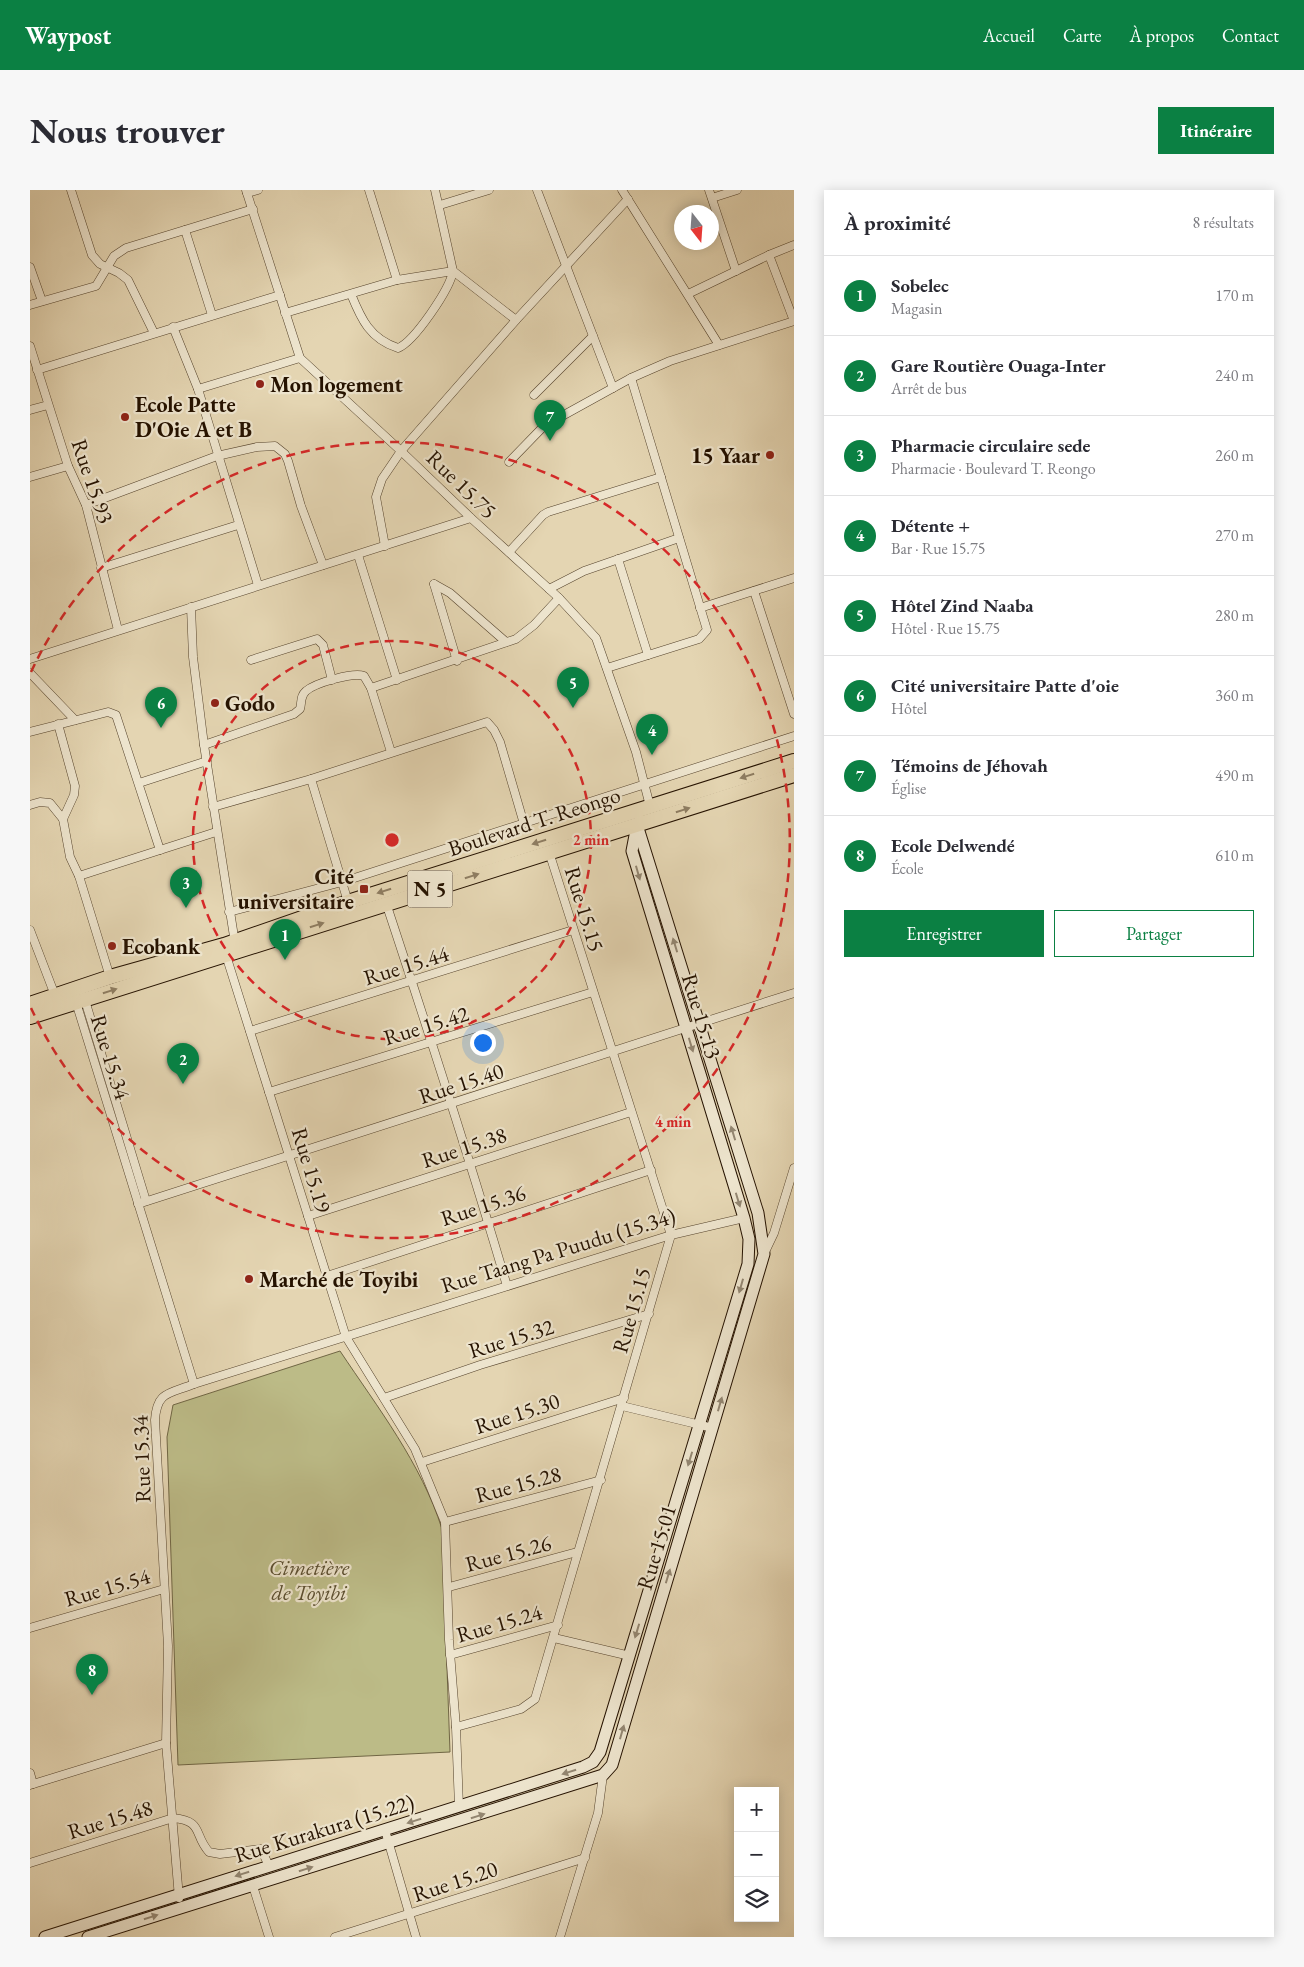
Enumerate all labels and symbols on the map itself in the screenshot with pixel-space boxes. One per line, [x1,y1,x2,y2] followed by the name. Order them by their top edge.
[674,205,719,250] north arrow
[270,370,403,399] place label: Mon logement
[254,378,266,390] marker: Mon logement
[135,390,252,444] place label: Ecole Patte D'Oie A et B
[534,400,566,441] pin: 7
[119,411,131,423] marker: Ecole Patte D'Oie A et B
[65,435,120,527] street label: Rue 15.93
[691,441,761,470] place label: 15 Yaar
[420,444,503,525] street label: Rue 15.75
[764,449,776,461] marker: 15 Yaar
[557,667,589,708] pin: 5
[145,687,177,728] pin: 6
[225,689,275,718] place label: Godo
[209,697,221,709] marker: Godo
[636,714,668,755] pin: 4
[740,772,755,780] one-way arrow
[444,780,624,863] street label: Boulevard T. Reongo
[676,806,691,814] one-way arrow
[573,830,610,849] text: 2 min
[383,831,401,849] centre of rings
[532,838,547,846] one-way arrow
[238,862,354,916] place label: Cité universitaire
[558,863,611,955] street label: Rue 15.15
[634,865,642,880] one-way arrow
[170,867,202,908] pin: 3
[408,871,452,908] road number: N 5
[465,872,480,880] one-way arrow
[358,883,370,895] marker: Cité universitaire
[377,887,392,895] one-way arrow
[269,919,301,960] pin: 1
[310,920,325,928] one-way arrow
[122,932,201,961] place label: Ecobank
[670,937,678,952] one-way arrow
[360,939,453,992] street label: Rue 15.44
[106,940,118,952] marker: Ecobank
[675,970,728,1062] street label: Rue 15.13
[102,986,117,994] one-way arrow
[380,999,473,1052] street label: Rue 15.42
[84,1011,137,1104] street label: Rue 15.34
[470,1030,496,1056] your location
[687,1037,695,1052] one-way arrow
[167,1043,199,1084] pin: 2
[415,1056,508,1111] street label: Rue 15.40
[655,1112,692,1131] text: 4 min
[418,1120,510,1175] street label: Rue 15.38
[285,1124,338,1217] street label: Rue 15.19
[729,1125,737,1140] one-way arrow
[437,1178,530,1233] street label: Rue 15.36
[735,1193,743,1208] one-way arrow
[437,1201,679,1300] street label: Rue Taang Pa Puudu (15.34)
[605,1264,657,1356] street label: Rue 15.15
[259,1265,419,1294] place label: Marché de Toyibi
[243,1273,255,1285] marker: Marché de Toyibi
[736,1279,744,1294] one-way arrow
[465,1312,558,1365] street label: Rue 15.32
[471,1386,564,1441] street label: Rue 15.30
[716,1396,724,1411] one-way arrow
[125,1414,158,1503] street label: Rue 15.34
[685,1452,693,1467] one-way arrow
[472,1459,564,1510] street label: Rue 15.28
[630,1501,683,1593] street label: Rue 15.01
[462,1528,555,1579] street label: Rue 15.26
[269,1553,350,1607] park label: Cimetière de Toyibi
[61,1561,154,1613] street label: Rue 15.54
[664,1568,672,1583] one-way arrow
[453,1597,546,1649] street label: Rue 15.24
[633,1624,641,1639] one-way arrow
[76,1654,108,1695] pin: 8
[618,1724,626,1739] one-way arrow
[561,1768,576,1776] one-way arrow
[231,1787,418,1870] street label: Rue Kurakura (15.22)
[64,1793,156,1846] street label: Rue 15.48
[471,1812,486,1819] one-way arrow
[407,1818,422,1826] one-way arrow
[409,1854,502,1909] street label: Rue 15.20
[299,1865,314,1873] one-way arrow
[235,1870,250,1878] one-way arrow
[144,1912,159,1920] one-way arrow

